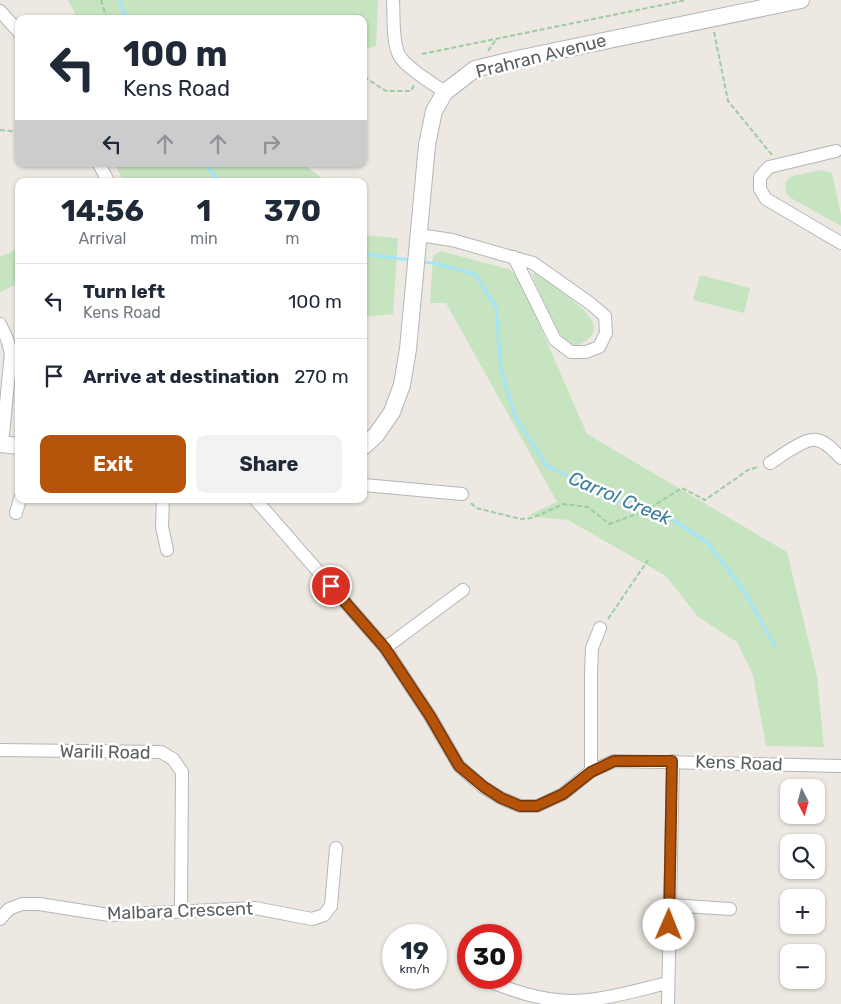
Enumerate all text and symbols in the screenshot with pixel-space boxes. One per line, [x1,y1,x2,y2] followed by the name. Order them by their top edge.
[473,29,609,83] street label: Prahran Avenue
[123,33,228,75] text: 100 m
[40,35,105,100] icon: left
[123,75,230,102] text: Kens Road
[98,130,126,158] icon: left
[151,130,179,158] icon: ahead
[204,130,232,158] icon: ahead
[257,130,285,158] icon: right
[61,193,144,229] text: 14:56
[196,193,211,229] text: 1
[264,193,321,229] text: 370
[78,229,126,248] text: Arrival
[190,229,218,248] text: min
[285,229,299,248] text: m
[83,280,165,303] text: Turn left
[40,287,68,315] icon: left
[288,290,342,313] text: 100 m
[83,303,161,322] text: Kens Road
[40,362,68,390] icon: arrive
[83,365,279,388] text: Arrive at destination
[294,365,349,388] text: 270 m
[40,435,186,493] button: Exit
[196,435,342,493] button: Share
[565,466,675,530] water label: Carrol Creek
[310,565,352,607] pin
[317,572,345,600] icon: arrive
[59,740,151,764] street label: Warili Road
[695,750,783,776] street label: Kens Road
[780,779,825,824] north arrow
[780,779,825,989] map controls
[780,834,825,879] button: search
[780,889,825,934] button: +
[107,897,253,925] street label: Malbara Crescent
[642,898,694,950] position arrow
[457,924,522,989] speed limit sign: 30
[400,936,429,965] text: 19
[780,944,825,989] button: −
[400,962,429,976] text: km/h

